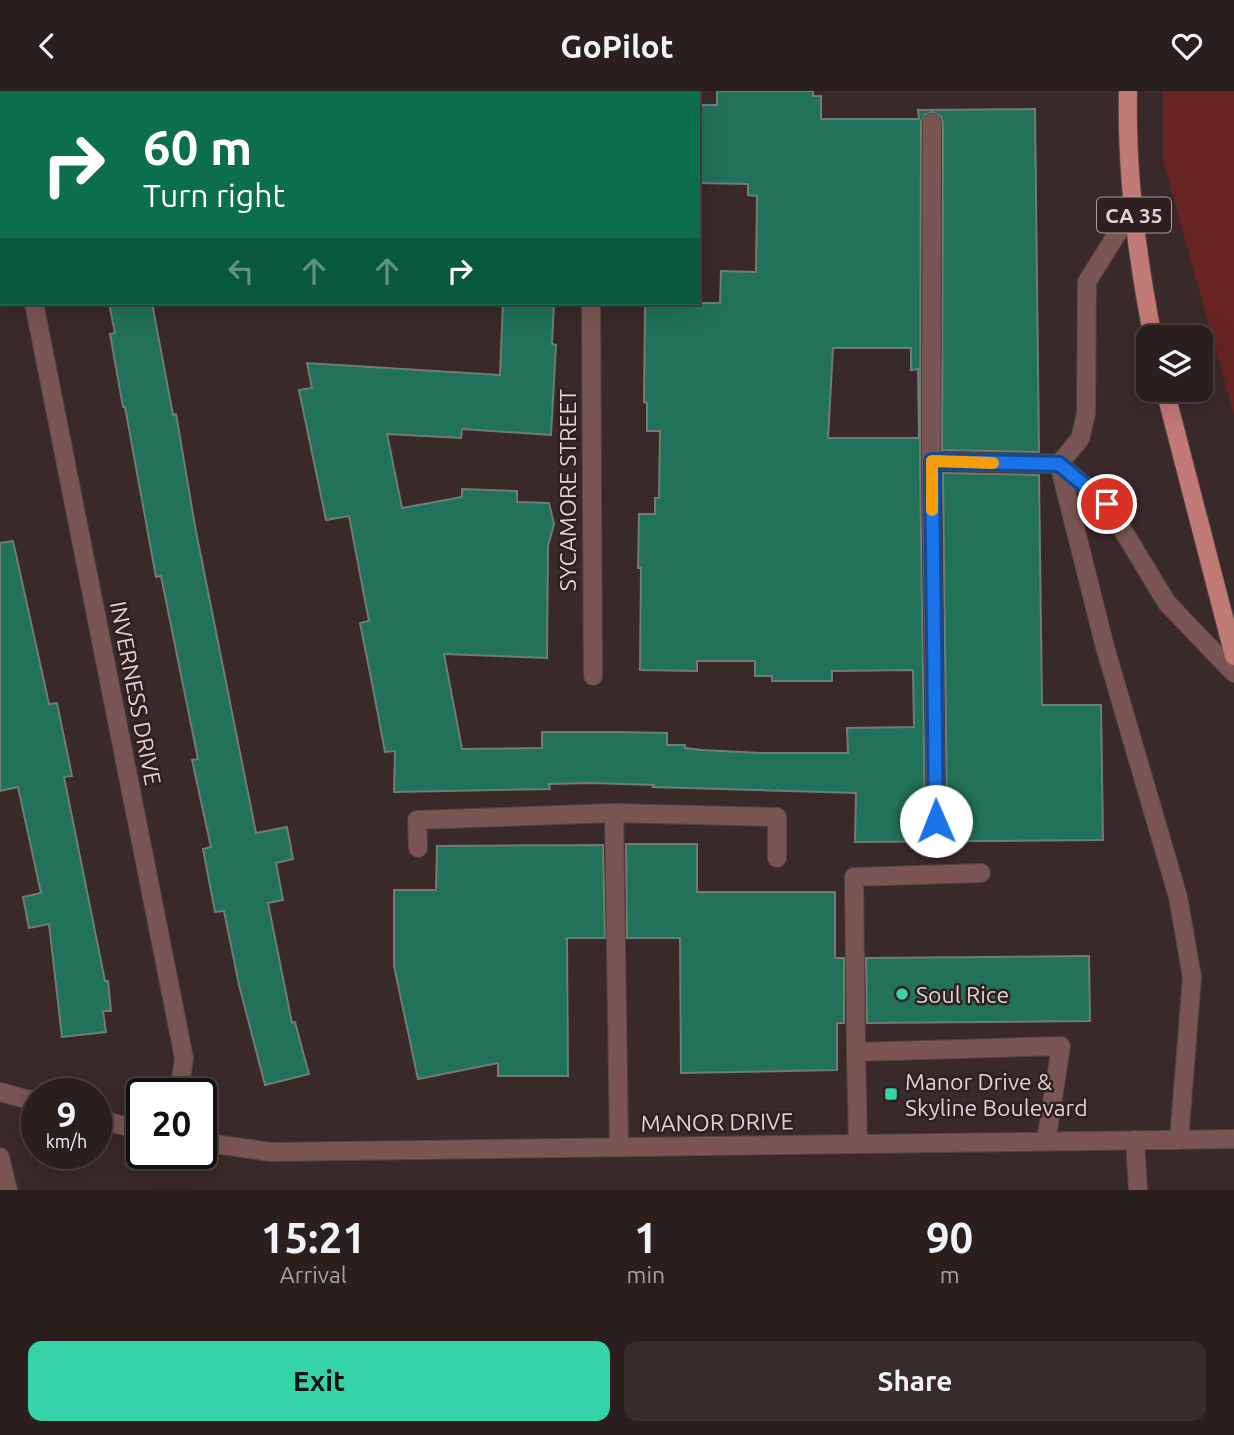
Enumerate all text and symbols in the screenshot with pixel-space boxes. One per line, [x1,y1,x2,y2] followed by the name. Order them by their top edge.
[28,27,66,65] icon: back
[1168,27,1206,65] icon: heart
[560,28,674,64] text: GoPilot
[28,119,119,210] icon: right
[143,119,252,174] text: 60 m
[143,177,285,213] text: Turn right
[1097,197,1171,233] road number: CA 35
[222,252,260,290] icon: left
[295,252,333,290] icon: ahead
[368,252,406,290] icon: ahead
[441,252,479,290] icon: right
[1136,325,1213,402] map controls
[1136,325,1213,402] button: layers
[555,389,580,591] street label: SYCAMORE STREET
[1077,474,1137,534] pin
[1088,485,1126,523] icon: arrive
[106,599,166,787] street label: INVERNESS DRIVE
[899,784,973,858] position arrow
[916,982,1009,1007] place label: Soul Rice
[894,986,910,1002] marker: Soul Rice
[905,1069,1088,1120] place label: Manor Drive & Skyline Boulevard
[126,1078,217,1169] speed limit sign: 20
[883,1086,899,1102] marker: Manor Drive & Skyline Boulevard
[57,1094,76,1134] text: 9
[640,1108,794,1136] street label: MANOR DRIVE
[46,1131,87,1151] text: km/h
[261,1214,366,1261] text: 15:21
[634,1214,658,1261] text: 1
[926,1214,973,1261] text: 90
[280,1262,347,1287] text: Arrival
[627,1262,665,1287] text: min
[940,1262,960,1287] text: m
[28,1341,610,1421] button: Exit
[624,1341,1206,1421] button: Share

